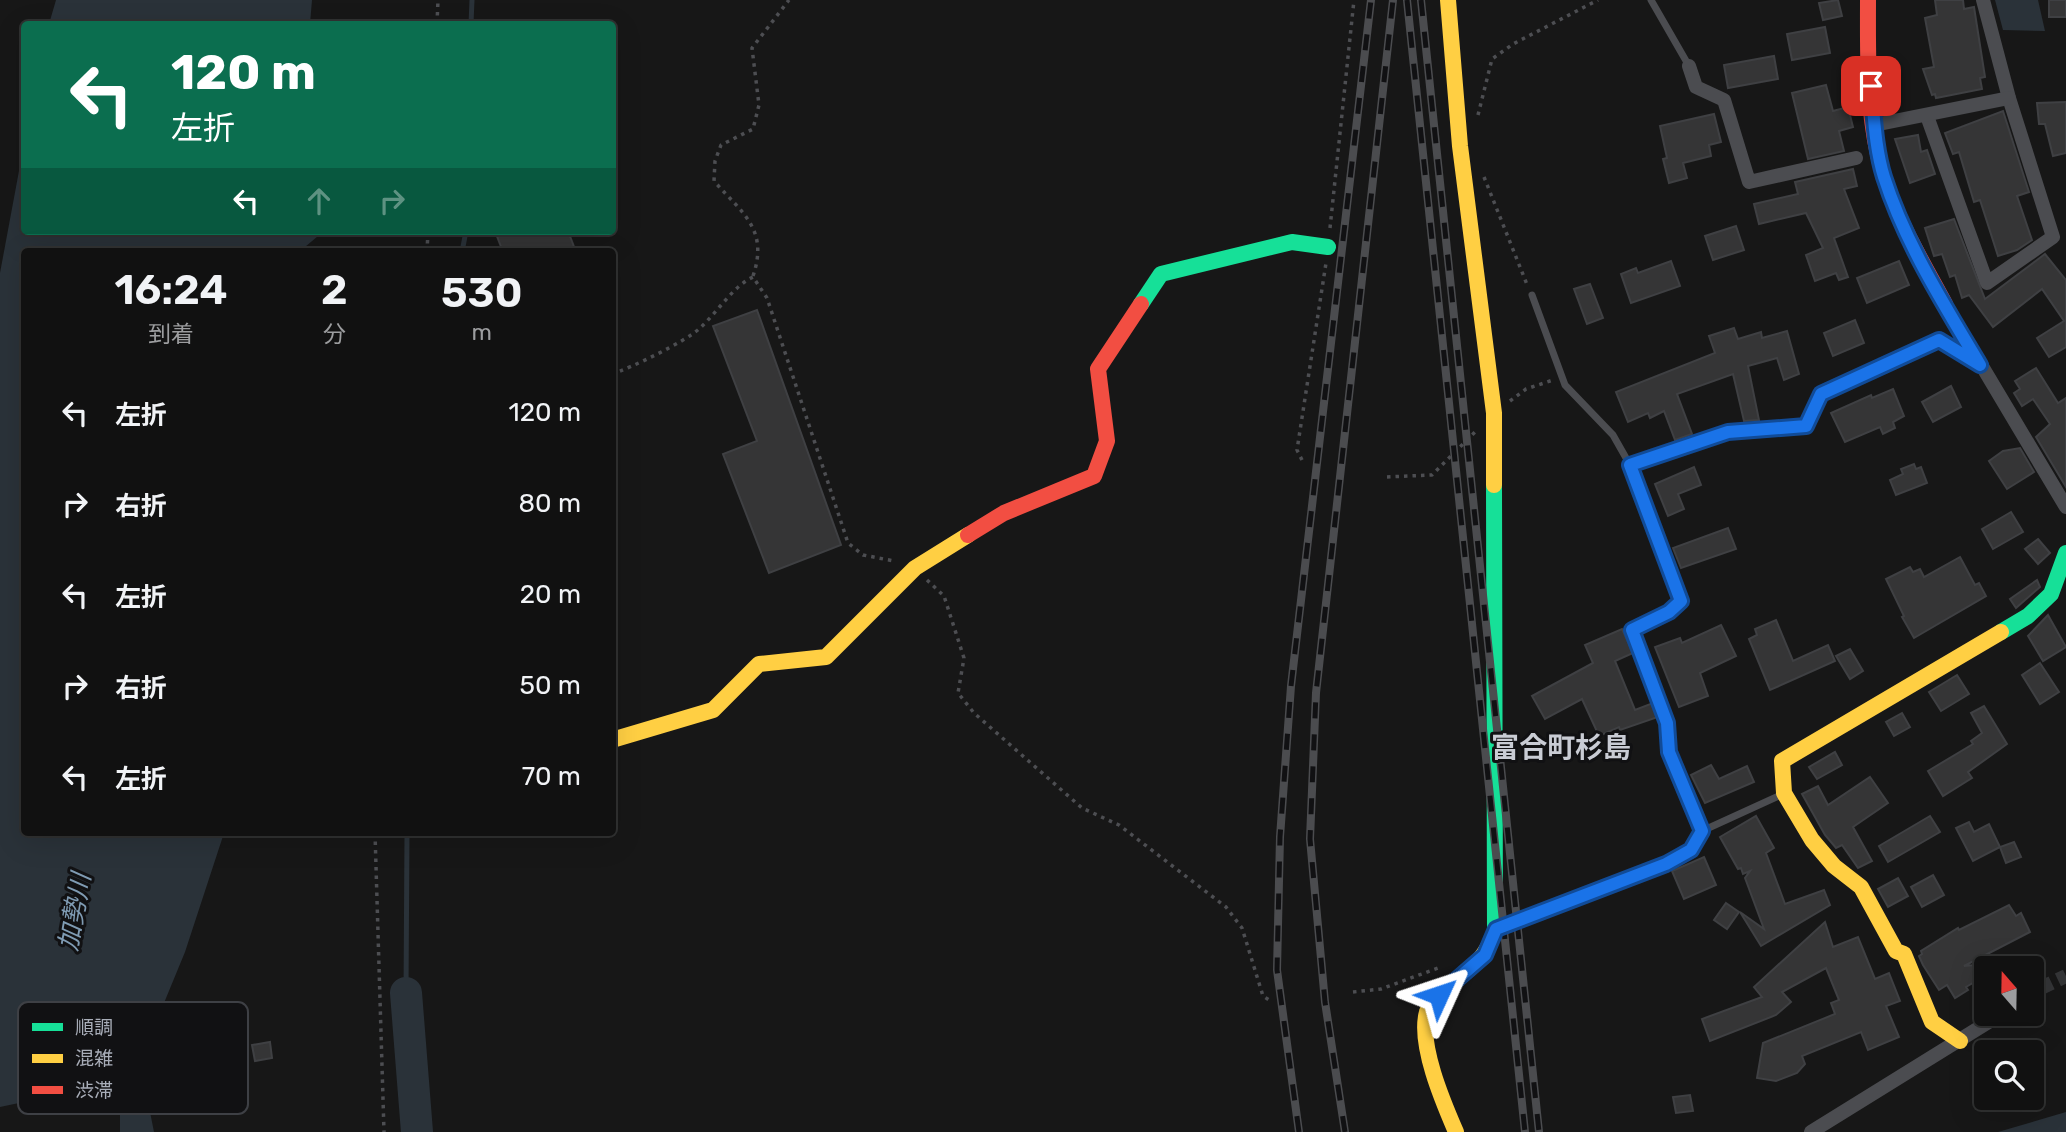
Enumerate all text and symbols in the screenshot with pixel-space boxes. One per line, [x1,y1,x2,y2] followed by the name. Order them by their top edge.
[171,43,316,101] text: 120 m
[56,49,147,140] icon: left
[1841,56,1901,116] pin
[1852,67,1890,105] icon: arrive
[171,109,235,147] text: 左折
[227,182,265,220] icon: left
[300,182,338,220] icon: ahead
[373,182,411,220] icon: right
[114,265,228,315] text: 16:24
[321,265,348,315] text: 2
[441,268,523,318] text: 530
[472,318,492,346] text: m
[148,320,194,348] text: 到着
[323,320,346,348] text: 分
[56,394,94,432] icon: left
[509,397,581,428] text: 120 m
[115,400,167,431] text: 左折
[56,485,94,523] icon: right
[518,488,581,519] text: 80 m
[115,491,167,522] text: 右折
[56,576,94,614] icon: left
[520,579,581,610] text: 20 m
[115,582,167,613] text: 左折
[56,667,94,705] icon: right
[520,670,581,701] text: 50 m
[115,673,167,704] text: 右折
[1491,731,1631,764] district label: 富合町杉島
[56,758,94,796] icon: left
[522,761,581,792] text: 70 m
[115,764,167,795] text: 左折
[53,868,98,953] water label: 加勢川
[1974,956,2044,1026] north arrow
[1974,956,2044,1110] map controls
[1402,958,1476,1032] position arrow
[18,1002,248,1114] legend
[75,1016,113,1039] text: 順調
[1974,1040,2044,1110] button: search
[75,1047,113,1070] text: 混雑
[75,1079,113,1102] text: 渋滞

